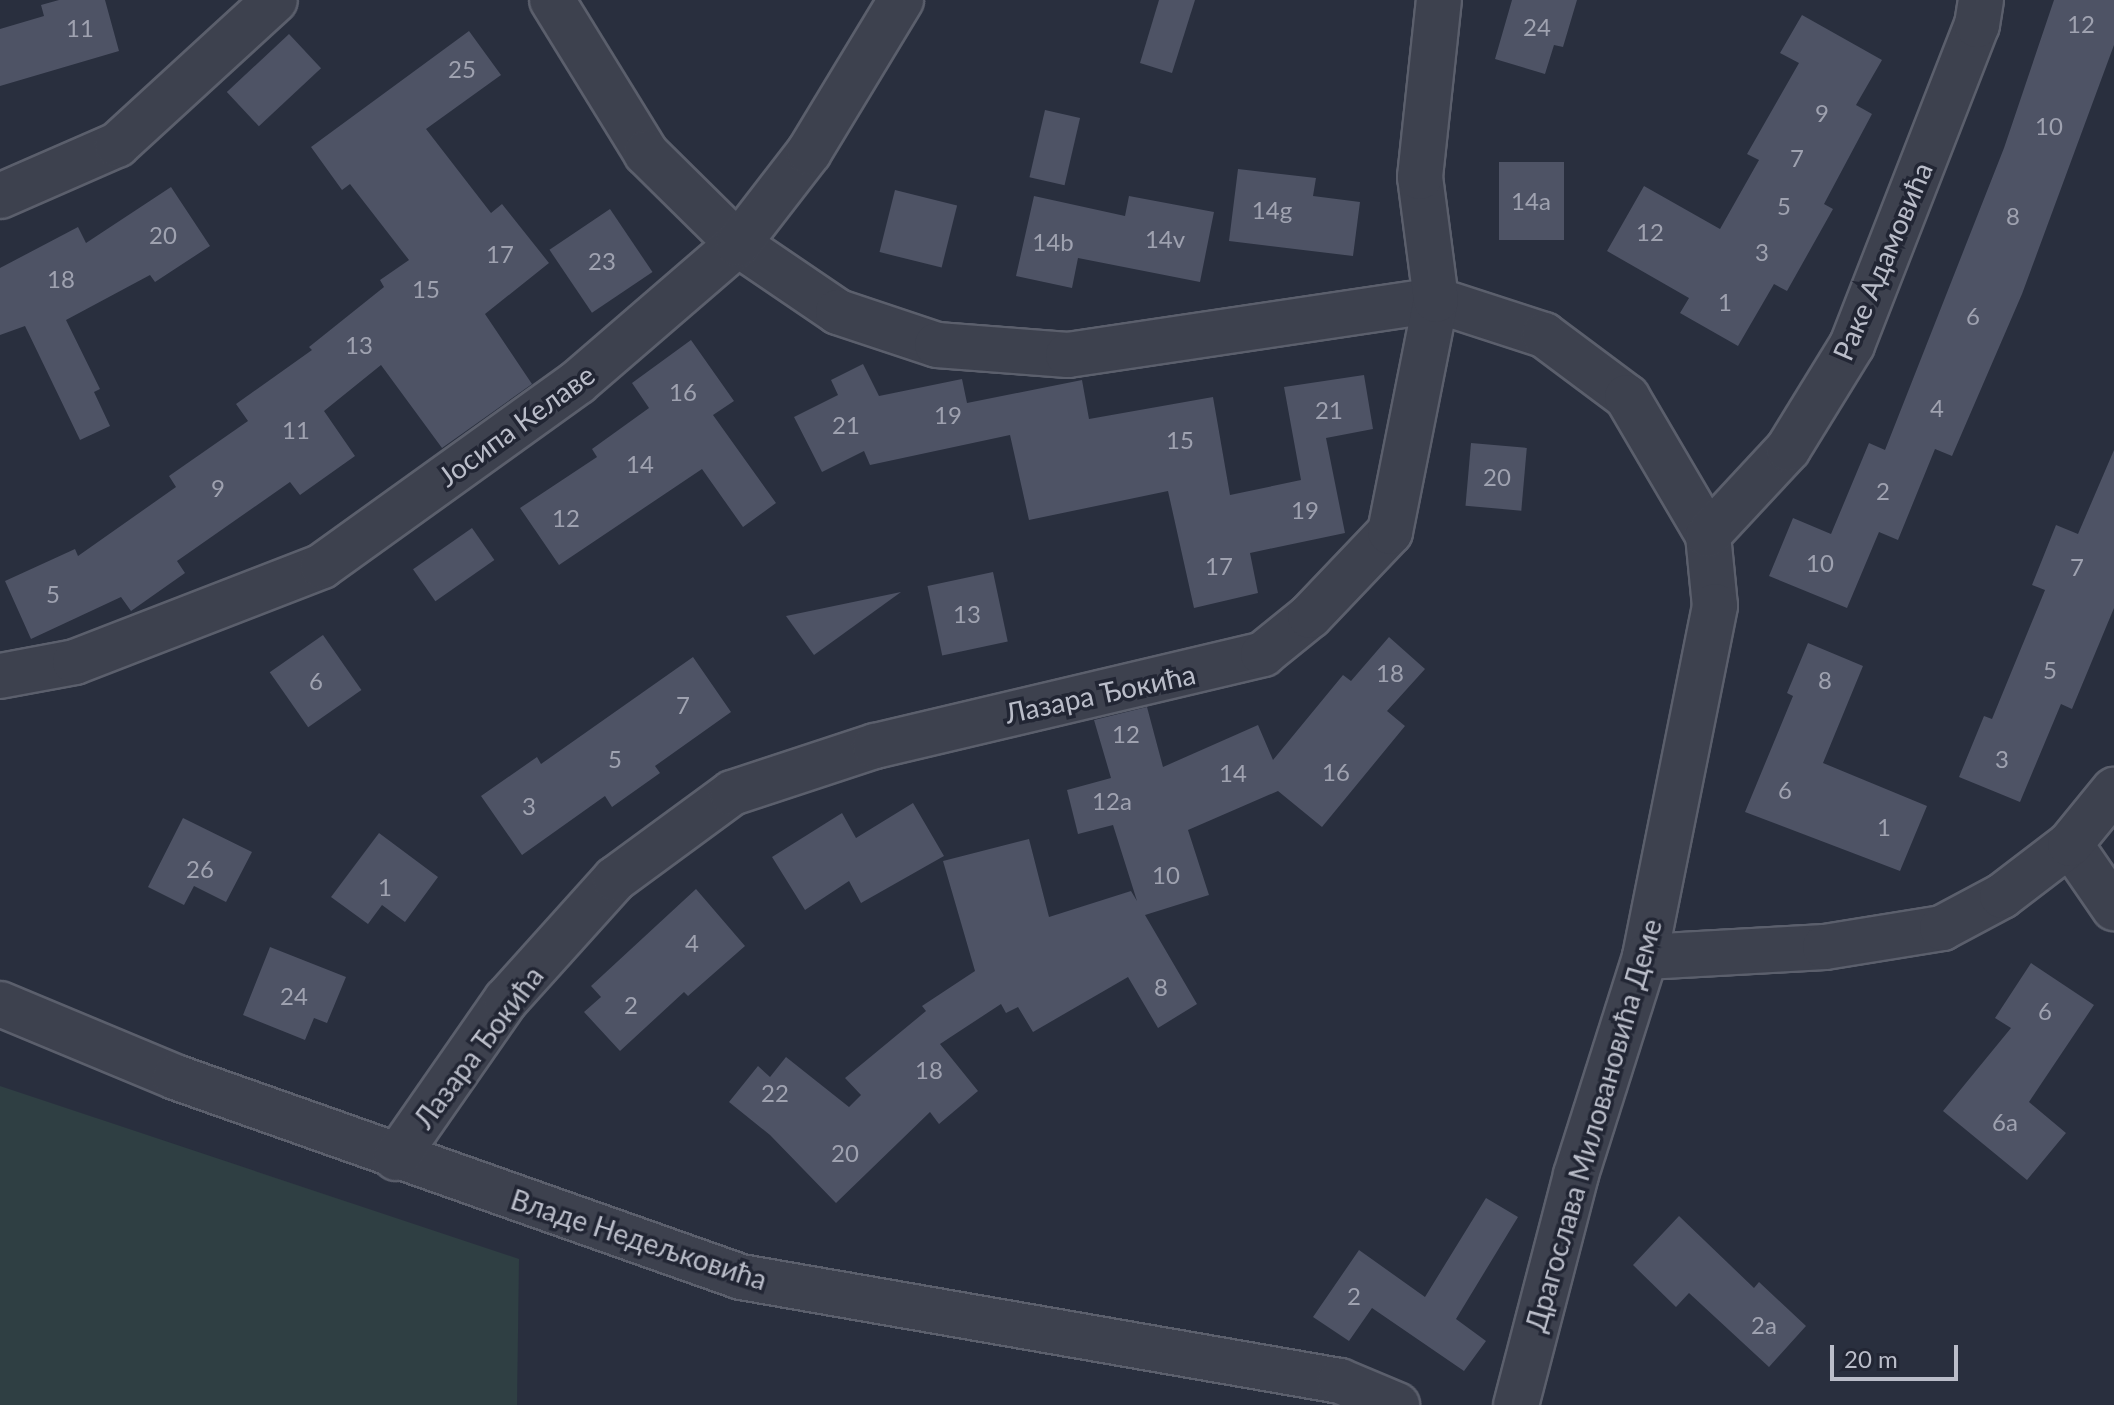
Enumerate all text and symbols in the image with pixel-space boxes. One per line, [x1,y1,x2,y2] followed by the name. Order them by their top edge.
[2067,10,2095,38] house number: 12
[1523,13,1551,41] house number: 24
[66,14,94,42] house number: 11
[448,55,476,83] house number: 25
[1815,99,1829,127] house number: 9
[2035,112,2063,140] house number: 10
[1790,144,1804,172] house number: 7
[1825,157,1939,365] street label: Раке Адамовића
[1511,187,1551,215] house number: 14a
[1777,192,1791,220] house number: 5
[1252,196,1292,224] house number: 14g
[2006,202,2020,230] house number: 8
[1636,218,1664,246] house number: 12
[149,221,177,249] house number: 20
[1145,225,1185,253] house number: 14v
[1032,228,1074,256] house number: 14b
[1755,238,1769,266] house number: 3
[486,240,514,268] house number: 17
[588,247,616,275] house number: 23
[47,265,75,293] house number: 18
[412,275,440,303] house number: 15
[1718,288,1732,316] house number: 1
[1966,302,1980,330] house number: 6
[345,331,373,359] house number: 13
[431,357,601,493] street label: Јосипа Келаве
[669,378,697,406] house number: 16
[1930,394,1944,422] house number: 4
[1315,396,1343,424] house number: 21
[934,401,962,429] house number: 19
[832,411,860,439] house number: 21
[282,416,310,444] house number: 11
[1166,426,1194,454] house number: 15
[626,450,654,478] house number: 14
[1483,463,1511,491] house number: 20
[211,474,225,502] house number: 9
[1876,477,1890,505] house number: 2
[1291,496,1319,524] house number: 19
[552,504,580,532] house number: 12
[1806,549,1834,577] house number: 10
[1205,552,1233,580] house number: 17
[2070,553,2084,581] house number: 7
[46,580,60,608] house number: 5
[953,600,981,628] house number: 13
[1002,656,1198,730] street label: Лазара Ђокића
[2043,656,2057,684] house number: 5
[1376,659,1404,687] house number: 18
[1818,666,1832,694] house number: 8
[309,667,323,695] house number: 6
[676,691,690,719] house number: 7
[1112,720,1140,748] house number: 12
[608,745,622,773] house number: 5
[1995,745,2009,773] house number: 3
[1322,758,1350,786] house number: 16
[1219,759,1247,787] house number: 14
[1778,776,1792,804] house number: 6
[1092,787,1132,815] house number: 12a
[522,792,536,820] house number: 3
[1877,813,1891,841] house number: 1
[186,855,214,883] house number: 26
[1152,861,1180,889] house number: 10
[378,873,392,901] house number: 1
[1518,915,1668,1335] street label: Драгослава Миловановића Деме
[685,929,699,957] house number: 4
[406,960,550,1134] street label: Лазара Ђокића
[1154,973,1168,1001] house number: 8
[280,982,308,1010] house number: 24
[624,991,638,1019] house number: 2
[2038,997,2052,1025] house number: 6
[915,1056,943,1084] house number: 18
[761,1079,789,1107] house number: 22
[1992,1108,2018,1136] house number: 6a
[831,1139,859,1167] house number: 20
[507,1182,771,1296] street label: Владе Недељковића
[1347,1282,1361,1310] house number: 2
[1751,1311,1777,1339] house number: 2a
[1834,1329,1962,1379] scale bar
[1844,1344,1898,1373] text: 20 m

